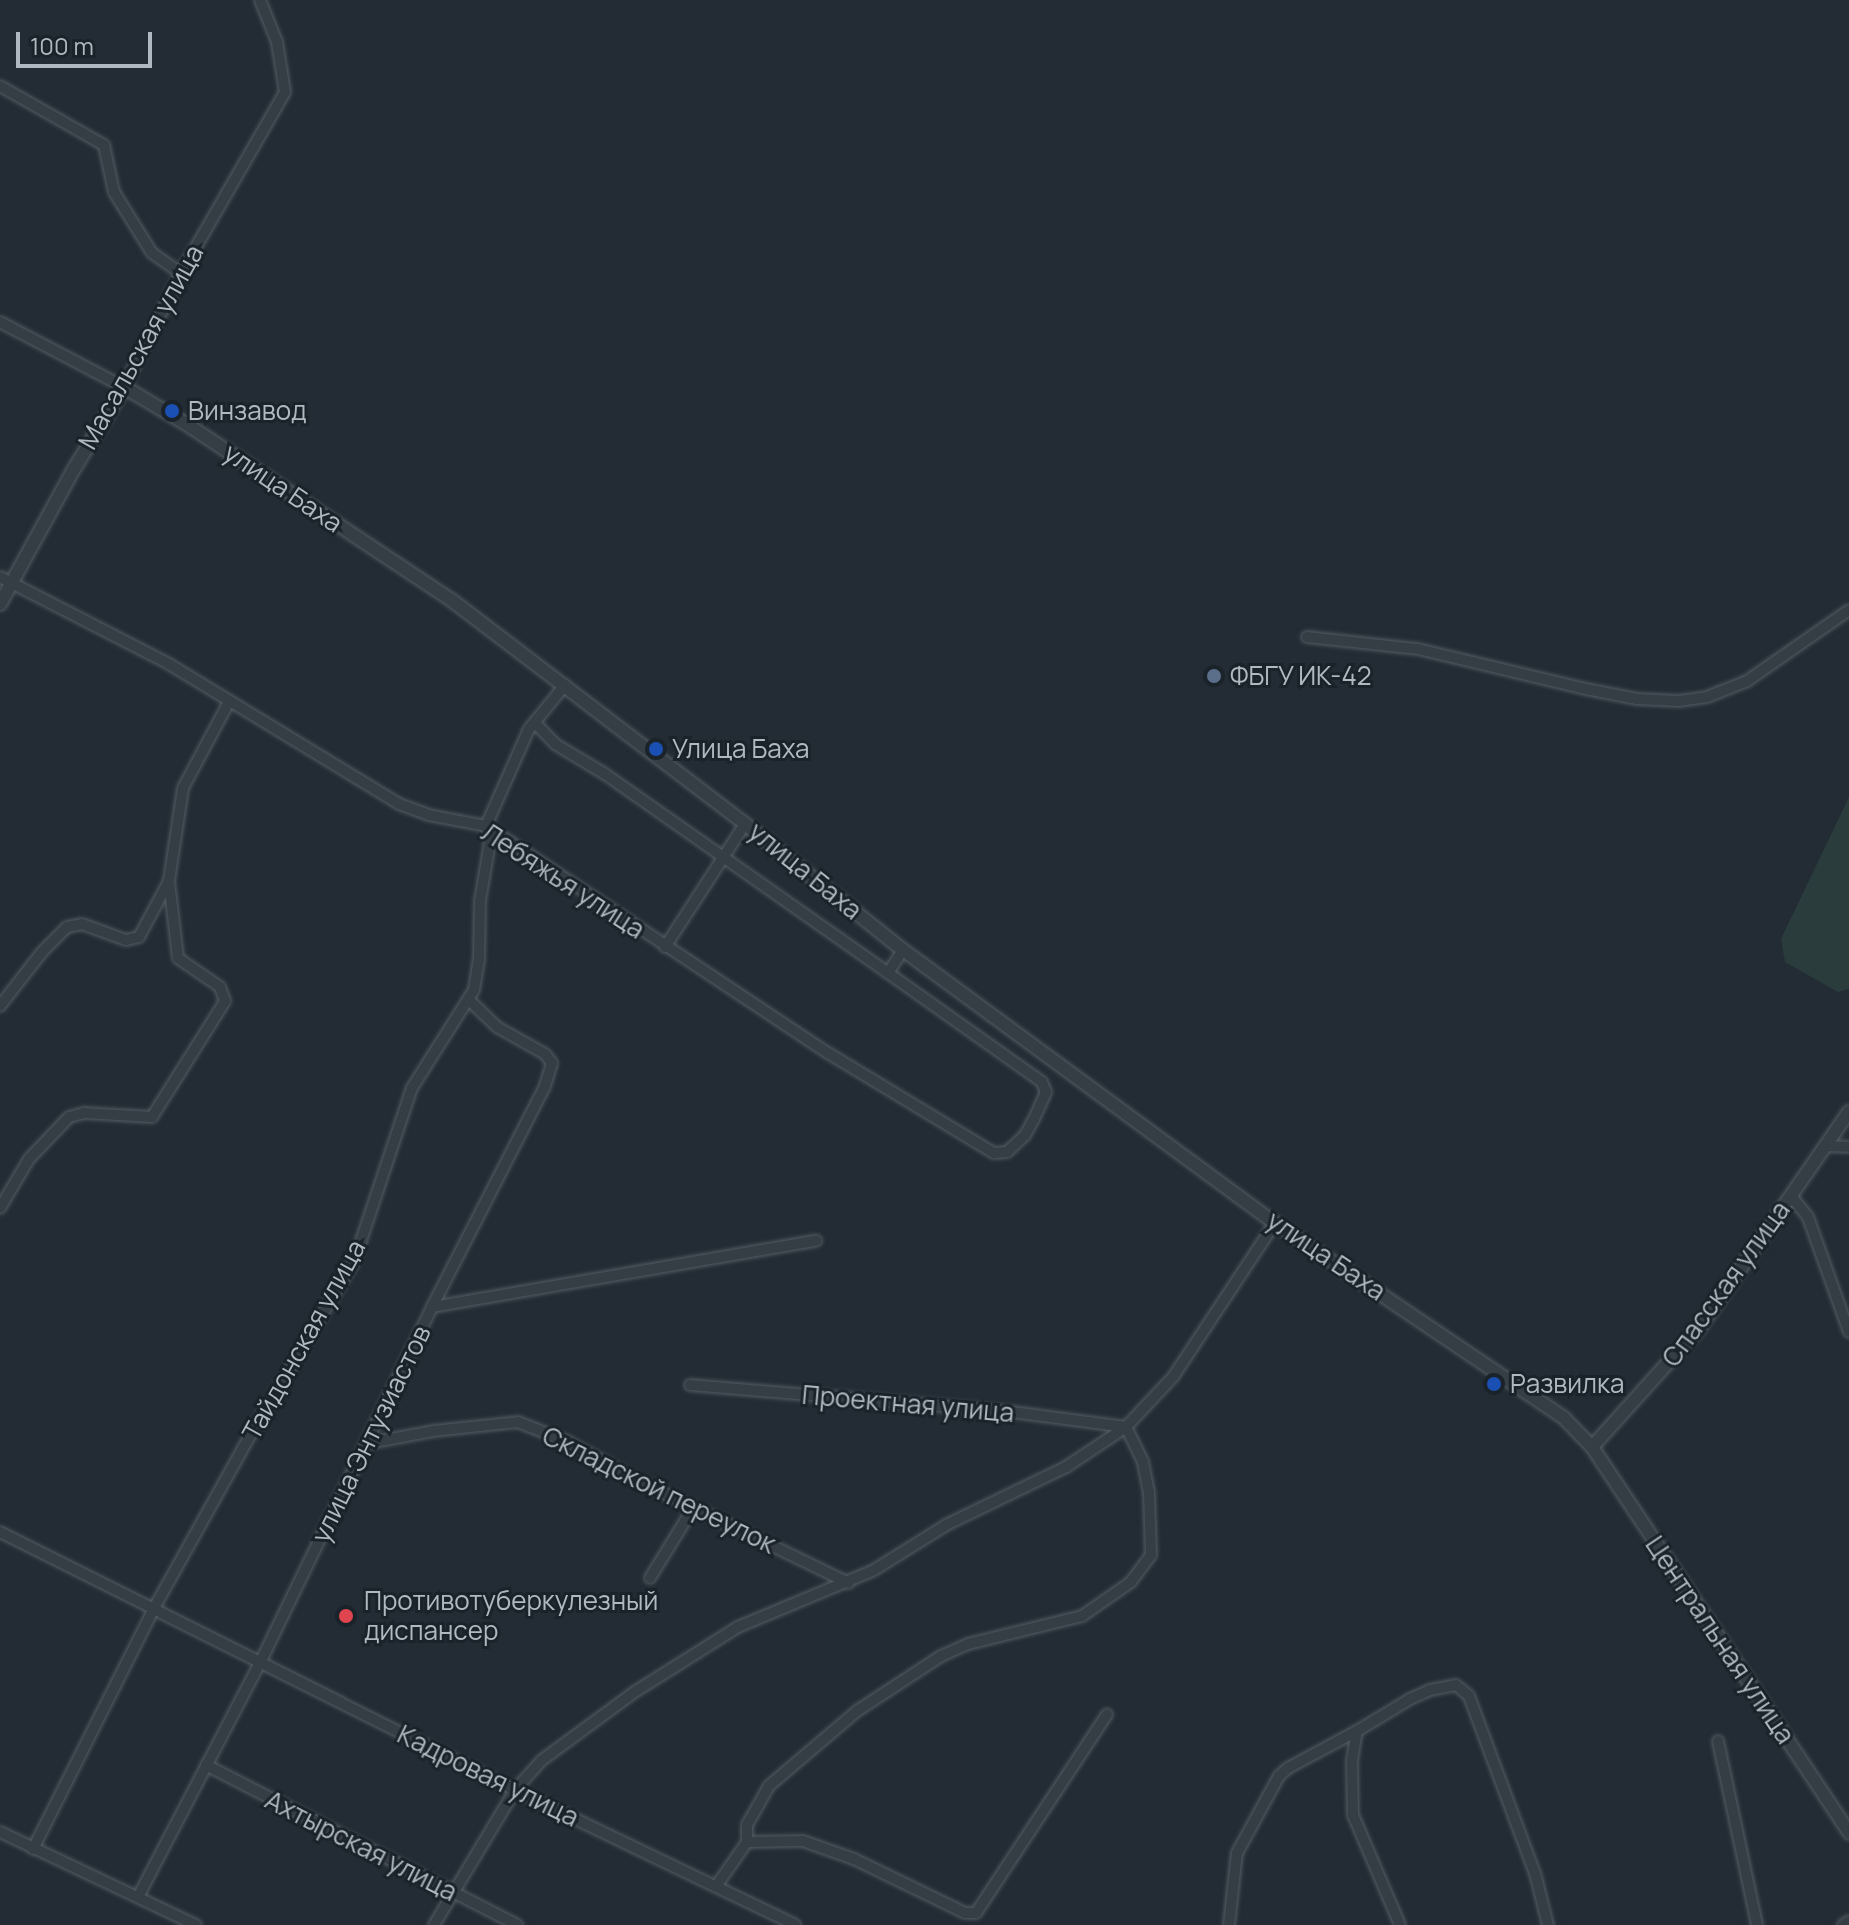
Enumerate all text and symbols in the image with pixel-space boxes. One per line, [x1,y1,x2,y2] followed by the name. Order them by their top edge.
[20,16,156,66] scale bar
[30,29,94,62] text: 100 m
[72,239,210,455] street label: Масальская улица
[188,395,307,427] place label: Винзавод
[163,402,181,420] marker: Винзавод
[218,437,348,539] street label: улица Баха
[1230,660,1373,692] place label: ФБГУ ИК-42
[1205,667,1223,685] marker: ФБГУ ИК-42
[672,733,809,765] place label: Улица Баха
[647,740,665,758] marker: Улица Баха
[742,816,868,926] street label: улица Баха
[476,817,650,945] street label: Лебяжья улица
[1656,1195,1796,1373] street label: Спасская улица
[1261,1205,1391,1307] street label: улица Баха
[236,1234,372,1446] street label: Тайдонская улица
[305,1320,437,1548] street label: улица Энтузиастов
[1510,1368,1624,1400] place label: Развилка
[1485,1375,1503,1393] marker: Развилка
[801,1379,1015,1429] street label: Проектная улица
[537,1420,781,1560] street label: Складской переулок
[1639,1530,1801,1750] street label: Центральная улица
[364,1585,658,1646] place label: Противотуберкулезный диспансер
[335,1605,357,1627] marker: Противотуберкулезный диспансер
[392,1719,584,1833] street label: Кадровая улица
[260,1784,462,1908] street label: Ахтырская улица

